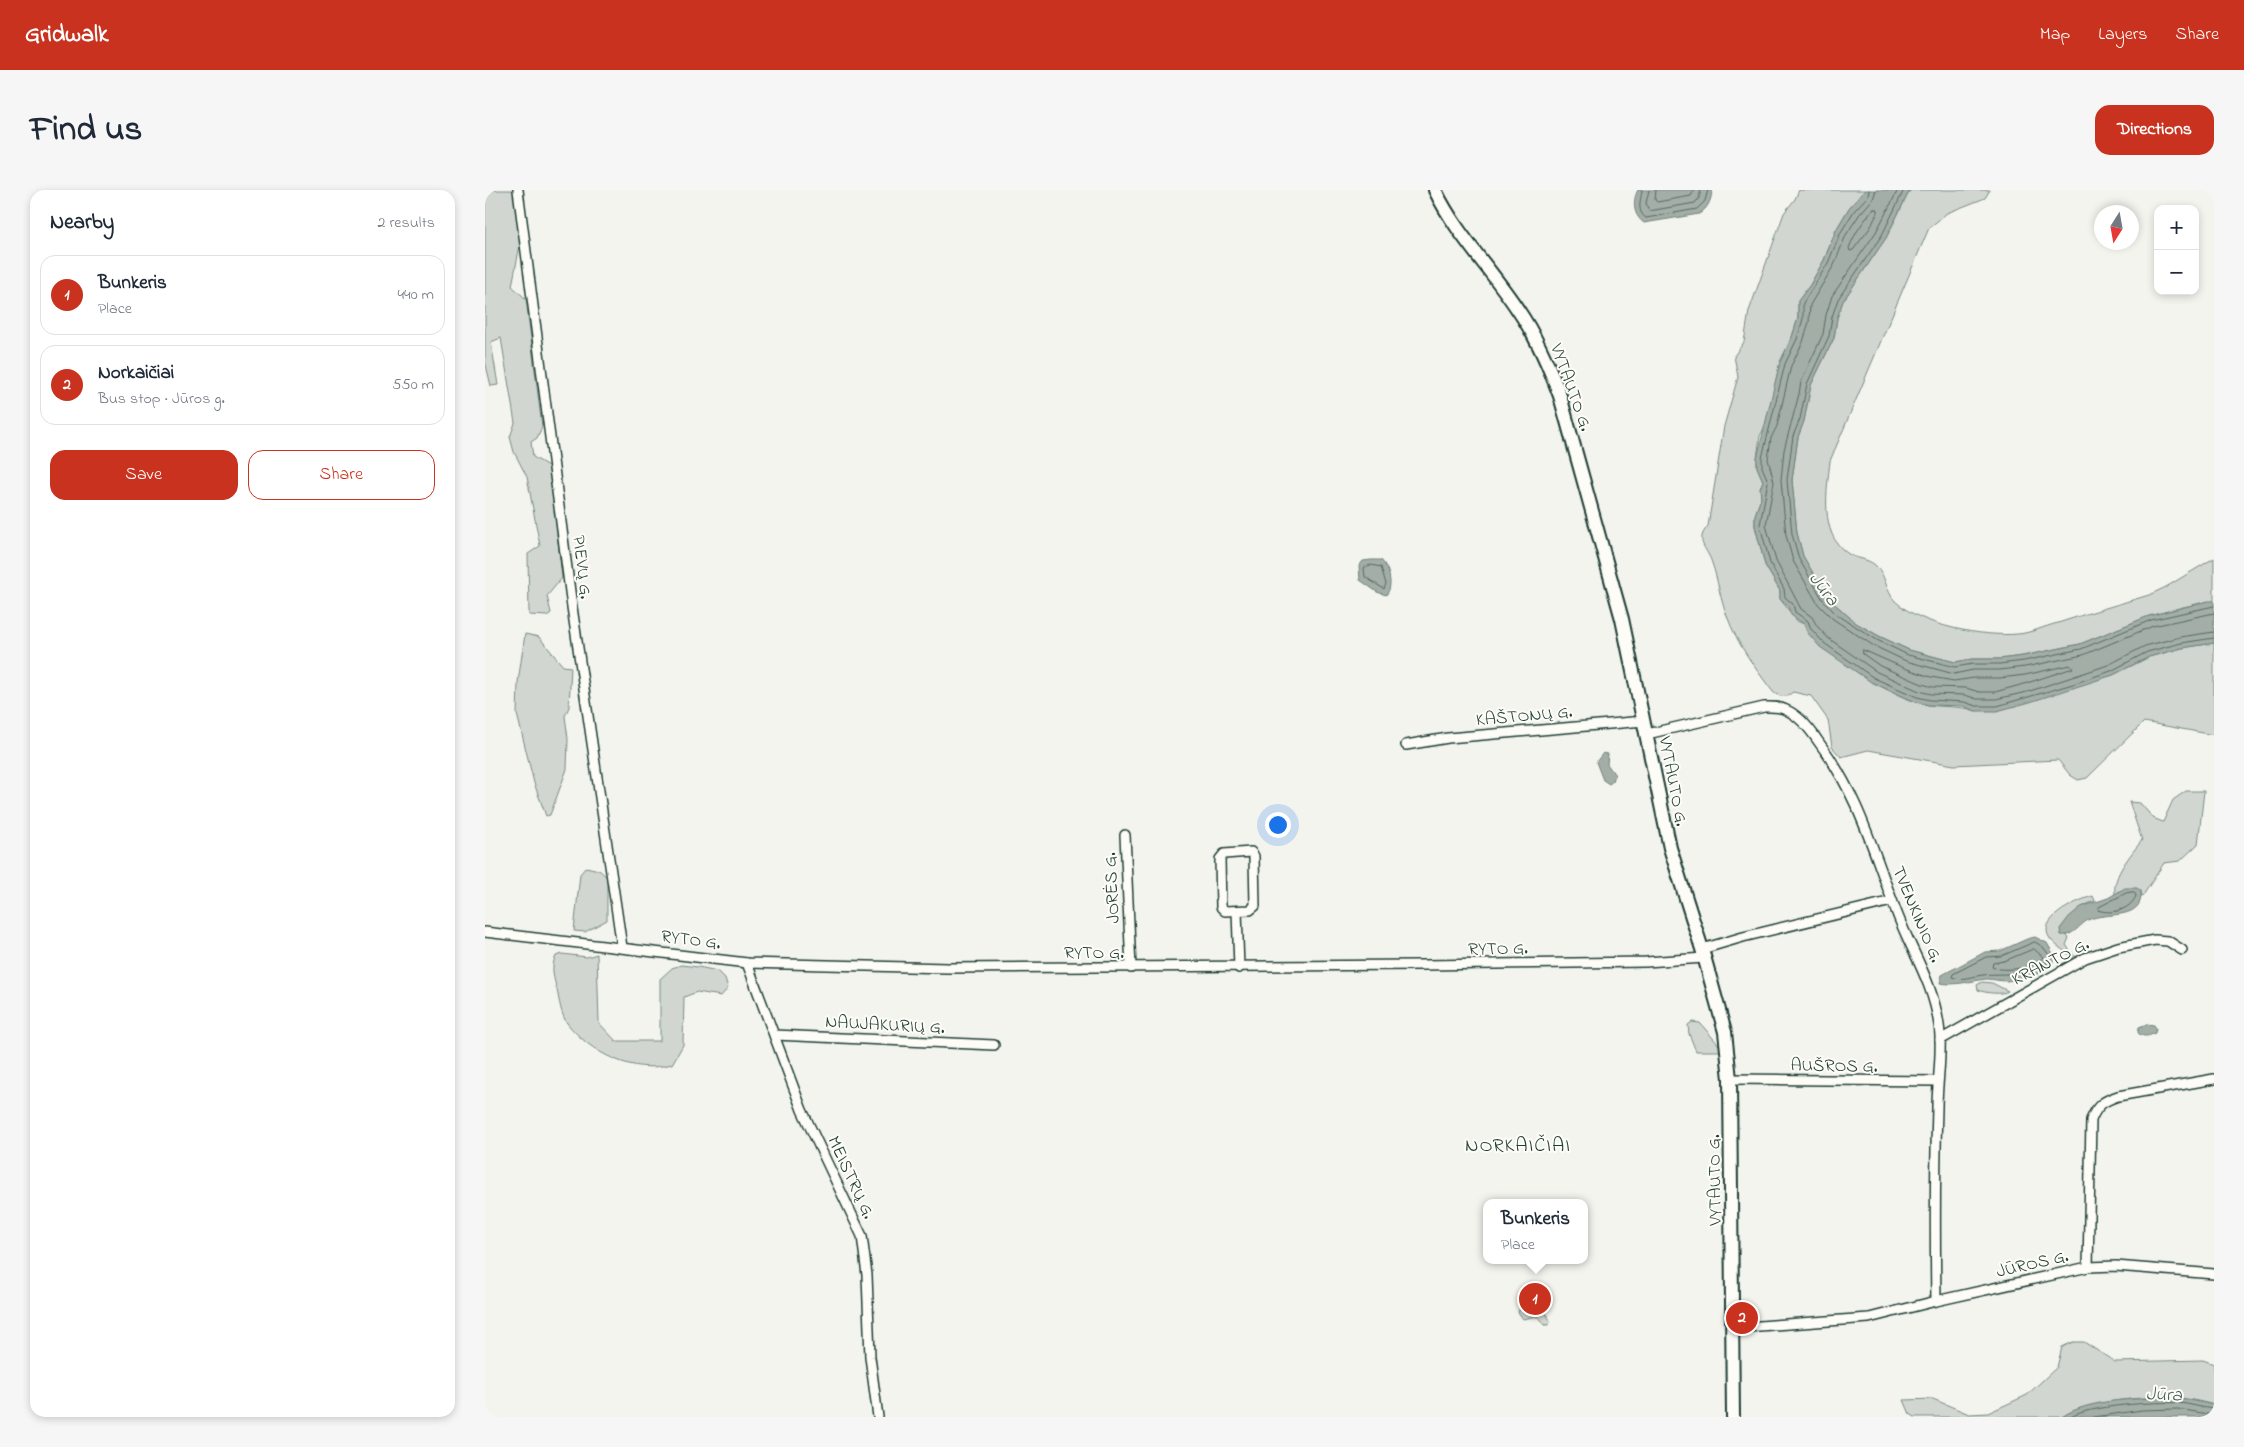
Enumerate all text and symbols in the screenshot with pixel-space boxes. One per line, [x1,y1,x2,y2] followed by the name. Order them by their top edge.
[25,18,109,53] text: Gridwalk
[2040,22,2070,48] text: Map
[2098,22,2148,48] text: Layers
[2176,22,2219,48] text: Share
[30,105,142,156] text: Find us
[2095,105,2214,155] button: Directions
[2094,205,2139,250] north arrow
[2154,205,2199,295] map controls
[2154,205,2199,250] button: +
[50,208,114,238] text: Nearby
[377,211,435,235] text: 2 results
[2154,250,2199,295] button: −
[98,270,167,297] text: Bunkeris
[64,283,70,307] text: 1
[397,283,434,307] text: 440 m
[98,297,132,321] text: Place
[1542,339,1598,435] street label: VYTAUTO G.
[98,360,174,387] text: Norkaičiai
[63,373,71,397] text: 2
[392,373,434,397] text: 550 m
[98,387,225,411] text: Bus stop · Jūros g.
[50,450,238,500] button: Save
[248,450,435,500] button: Share
[564,534,598,601] street label: PIEVŲ G.
[1801,567,1845,613] water label: Jūra
[1475,700,1574,734] street label: KAŠTONŲ G.
[1650,733,1694,829] street label: VYTAUTO G.
[1265,812,1291,838] your location
[1098,851,1128,924] street label: JORĖS G.
[1884,863,1948,967] street label: TVENKINIO G.
[659,924,722,958] street label: RYTO G.
[2008,932,2094,993] street label: KRANTO G.
[1468,936,1528,964] street label: RYTO G.
[1064,941,1124,967] street label: RYTO G.
[824,1010,946,1042] street label: NAUJAKURIŲ G.
[1790,1053,1878,1081] street label: AUŠROS G.
[820,1132,881,1224] street label: MEISTRŲ G.
[1465,1132,1571,1161] district label: NORKAIČIAI
[1702,1134,1730,1227] street label: VYTAUTO G.
[1483,1199,1588,1264] popup
[1501,1206,1570,1233] text: Bunkeris
[1501,1233,1535,1257] text: Place
[1994,1244,2071,1286] street label: JŪROS G.
[1519,1280,1551,1318] pin: 1
[1726,1299,1758,1337] pin: 2
[2145,1381,2183,1410] water label: Jūra

